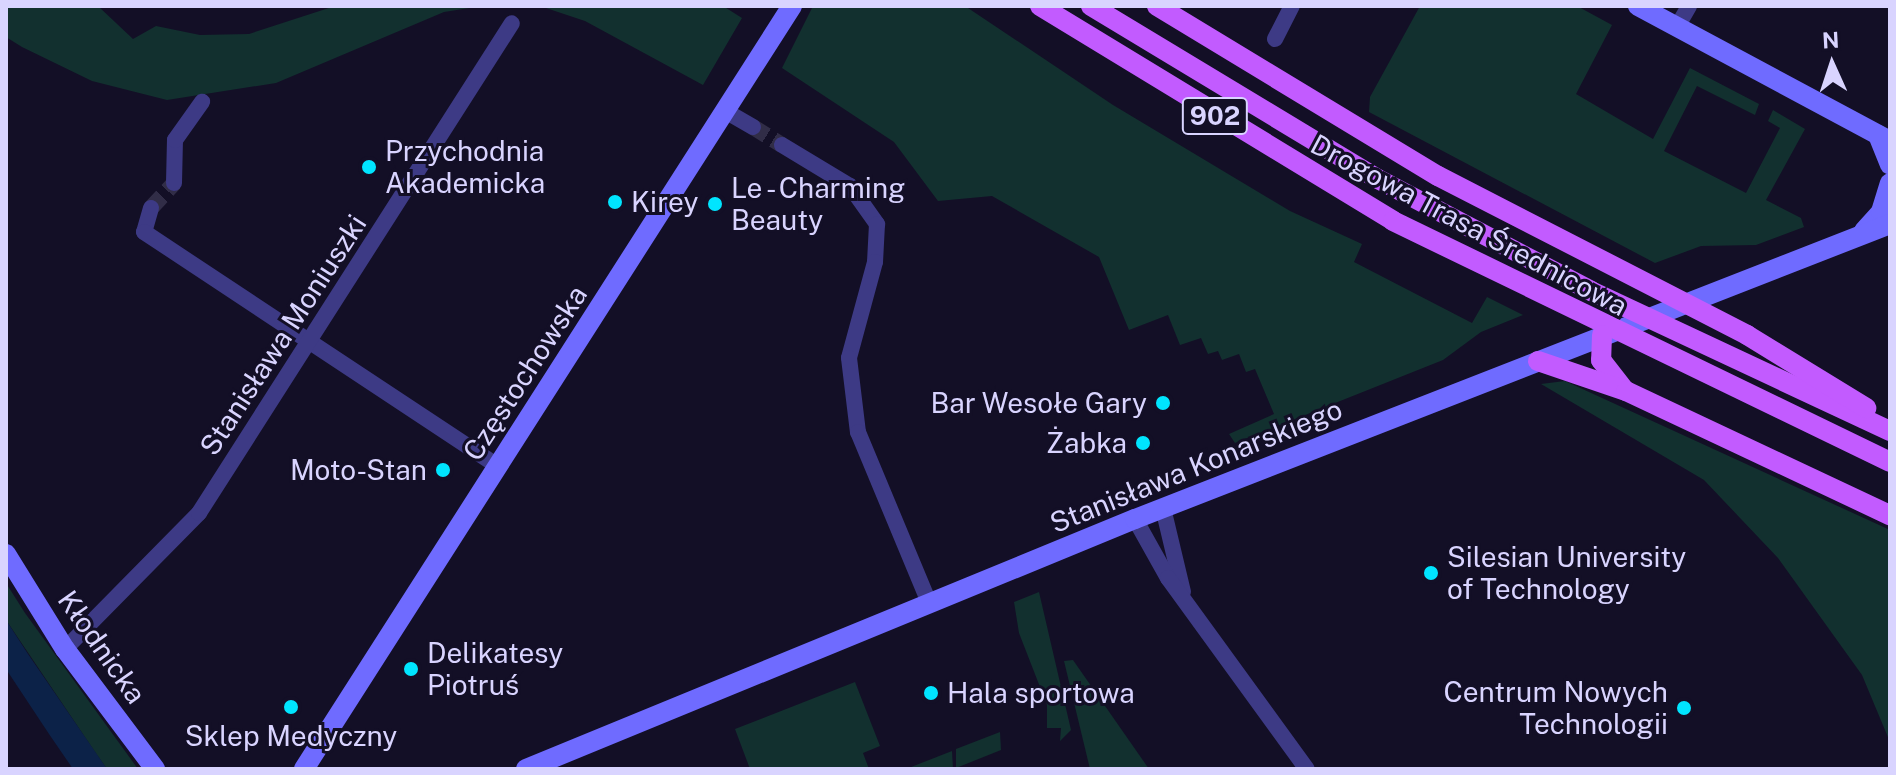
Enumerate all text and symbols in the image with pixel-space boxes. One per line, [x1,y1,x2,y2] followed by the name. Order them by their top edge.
[1792,24,1872,104] north arrow
[1821,27,1840,53] text: N
[1181,94,1249,138] road number: 902
[1305,127,1633,323] street label: Drogowa Trasa Średnicowa
[385,134,545,200] place label: Przychodnia Akademicka
[360,158,378,176] marker: Przychodnia Akademicka
[731,171,913,237] place label: Le - Charming Beauty
[631,185,699,219] place label: Kirey
[606,193,624,211] marker: Kirey
[706,195,724,213] marker: Le - Charming Beauty
[193,208,373,462] street label: Stanisława Moniuszki
[456,279,594,467] street label: Częstochowska
[930,386,1147,420] place label: Bar Wesołe Gary
[1045,392,1347,540] street label: Stanisława Konarskiego
[1154,394,1172,412] marker: Bar Wesołe Gary
[1046,426,1127,460] place label: Żabka
[1134,434,1152,452] marker: Żabka
[290,453,427,487] place label: Moto-Stan
[434,461,452,479] marker: Moto-Stan
[1447,540,1686,606] place label: Silesian University of Technology
[1422,564,1440,582] marker: Silesian University of Technology
[51,584,153,710] street label: Kłodnicka
[427,636,563,702] place label: Delikatesy Piotruś
[402,660,420,678] marker: Delikatesy Piotruś
[1443,675,1668,741] place label: Centrum Nowych Technologii
[947,676,1135,710] place label: Hala sportowa
[922,684,940,702] marker: Hala sportowa
[282,698,300,716] marker: Sklep Medyczny
[1675,699,1693,717] marker: Centrum Nowych Technologii
[185,719,397,753] place label: Sklep Medyczny

